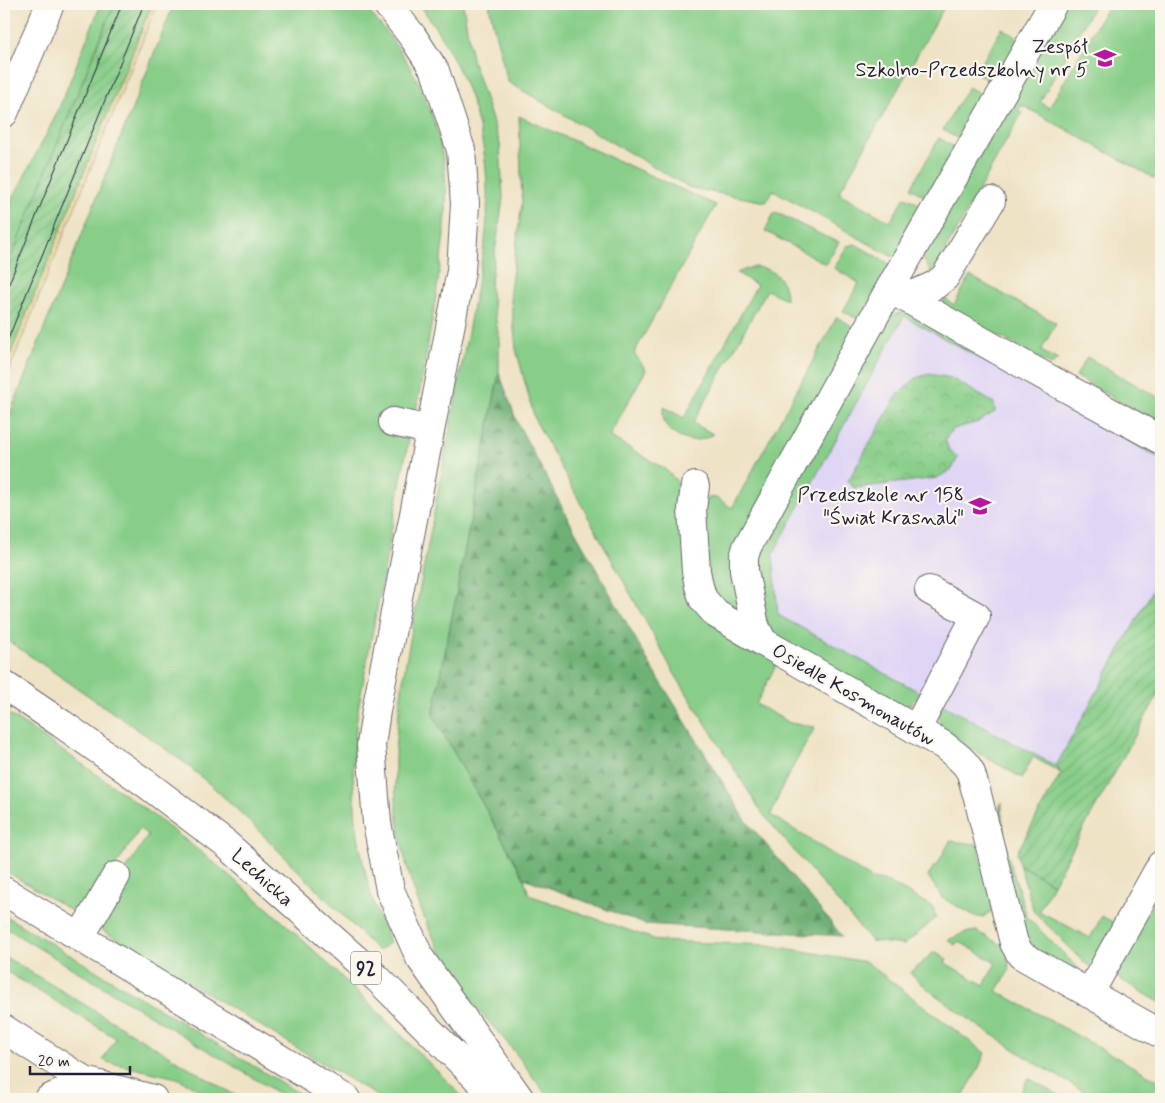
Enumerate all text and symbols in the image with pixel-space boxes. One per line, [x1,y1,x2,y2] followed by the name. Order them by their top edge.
[856,34,1088,84] place label: Zespół Szkolno-Przedszkolny nr 5
[1092,45,1118,71] school or university icon: Zespół Szkolno-Przedszkolny nr 5
[798,482,964,532] place label: Przedszkole nr 158 "Świat Krasnali"
[967,493,993,519] school or university icon: Przedszkole nr 158 "Świat Krasnali"
[767,638,940,753] street label: Osiedle Kosmonautów
[225,843,299,913] street label: Lechicka
[351,951,381,984] road number: 92
[30,1043,130,1075] scale bar
[38,1052,70,1072] text: 20 m

